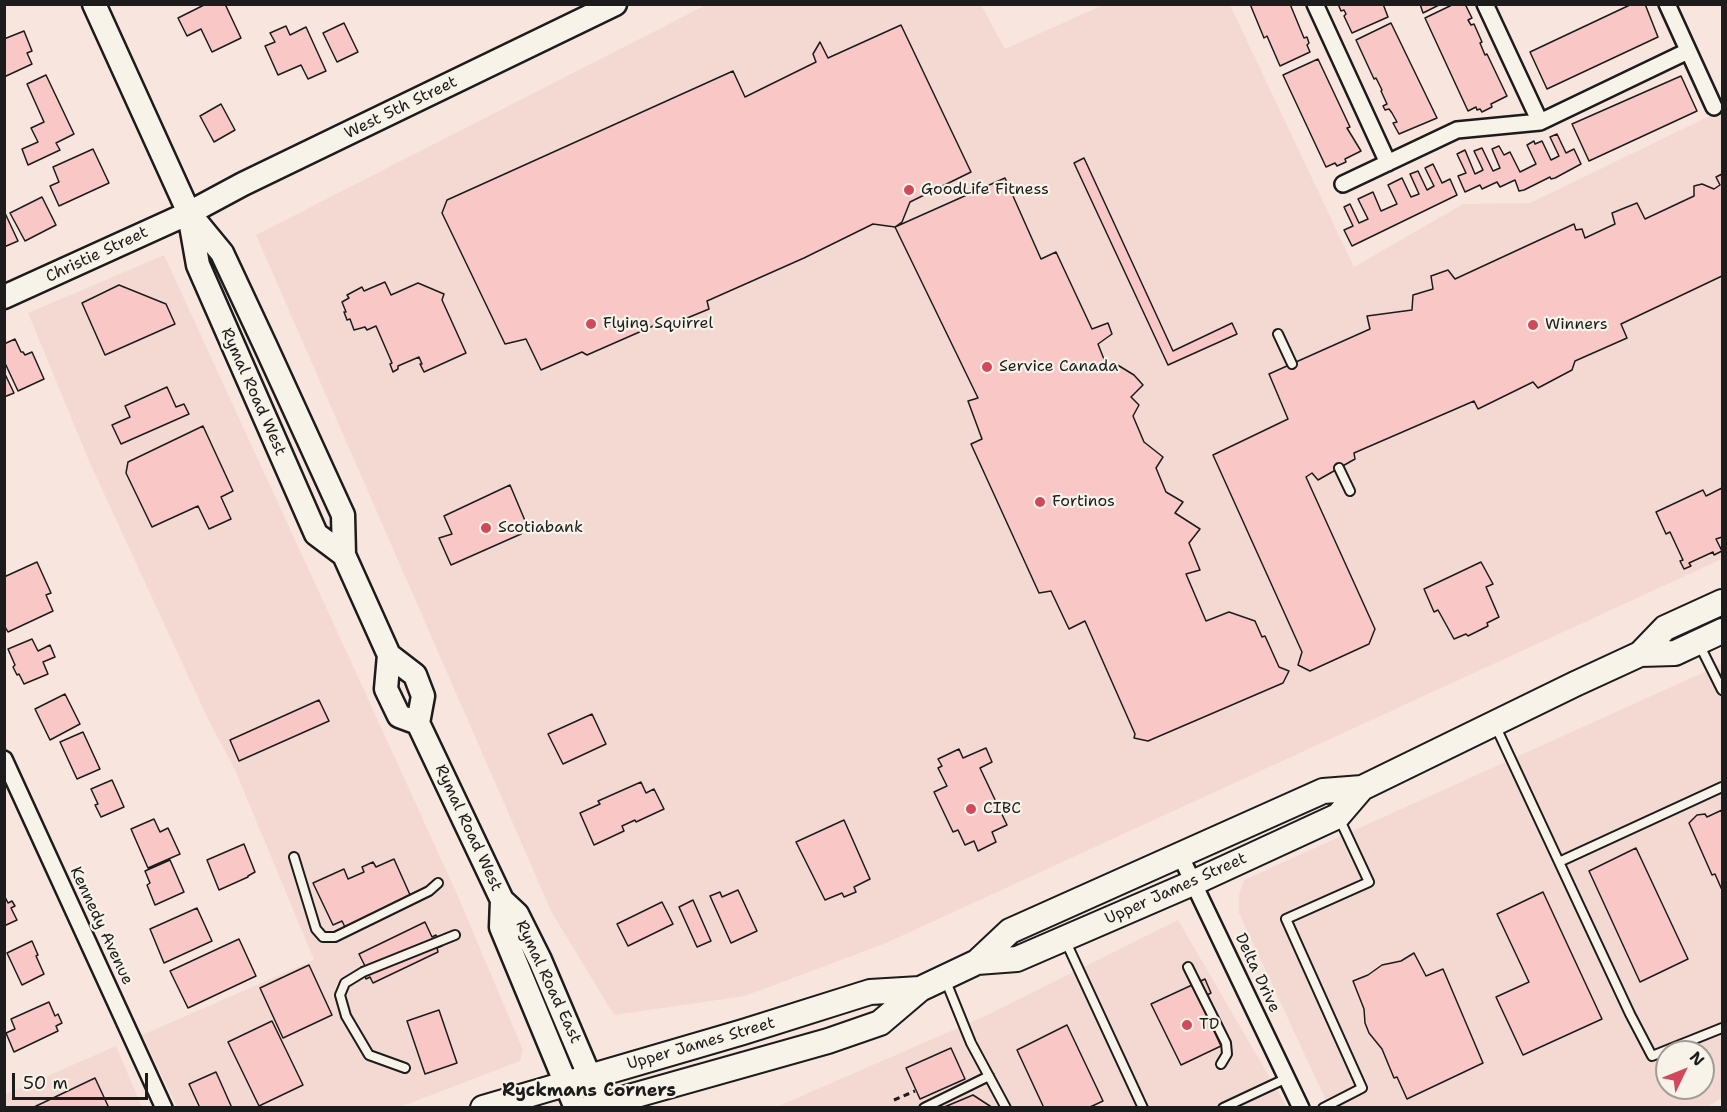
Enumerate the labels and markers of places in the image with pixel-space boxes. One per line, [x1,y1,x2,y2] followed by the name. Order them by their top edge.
[921,180,1049,200] place label: GoodLife Fitness
[902,183,916,197] marker: GoodLife Fitness
[603,314,713,334] place label: Flying Squirrel
[1545,315,1608,335] place label: Winners
[584,317,598,331] marker: Flying Squirrel
[1526,318,1540,332] marker: Winners
[999,357,1118,377] place label: Service Canada
[980,360,994,374] marker: Service Canada
[1052,492,1115,512] place label: Fortinos
[1033,495,1047,509] marker: Fortinos
[498,518,583,538] place label: Scotiabank
[479,521,493,535] marker: Scotiabank
[983,799,1021,819] place label: CIBC
[964,802,978,816] marker: CIBC
[1199,1015,1219,1035] place label: TD
[1180,1018,1194,1032] marker: TD

